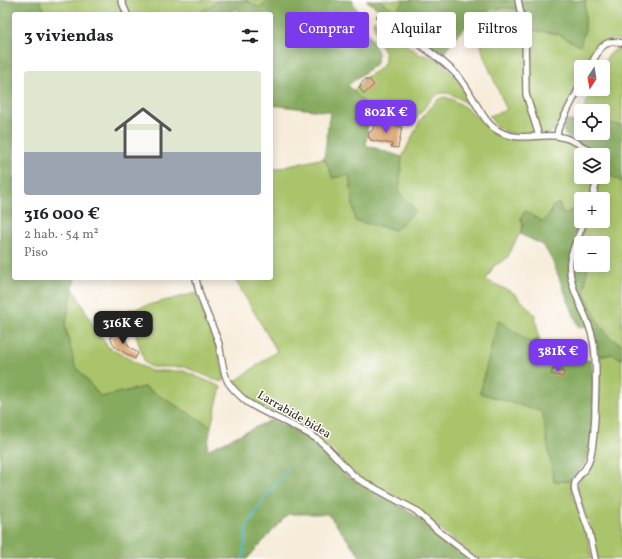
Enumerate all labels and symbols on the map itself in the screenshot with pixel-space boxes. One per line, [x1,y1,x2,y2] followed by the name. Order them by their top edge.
[574,60,610,96] north arrow
[353,100,419,134] pin: 802K €
[90,311,156,345] pin: 316K €
[525,339,591,373] pin: 381K €
[254,387,334,443] street label: Larrabide bidea

